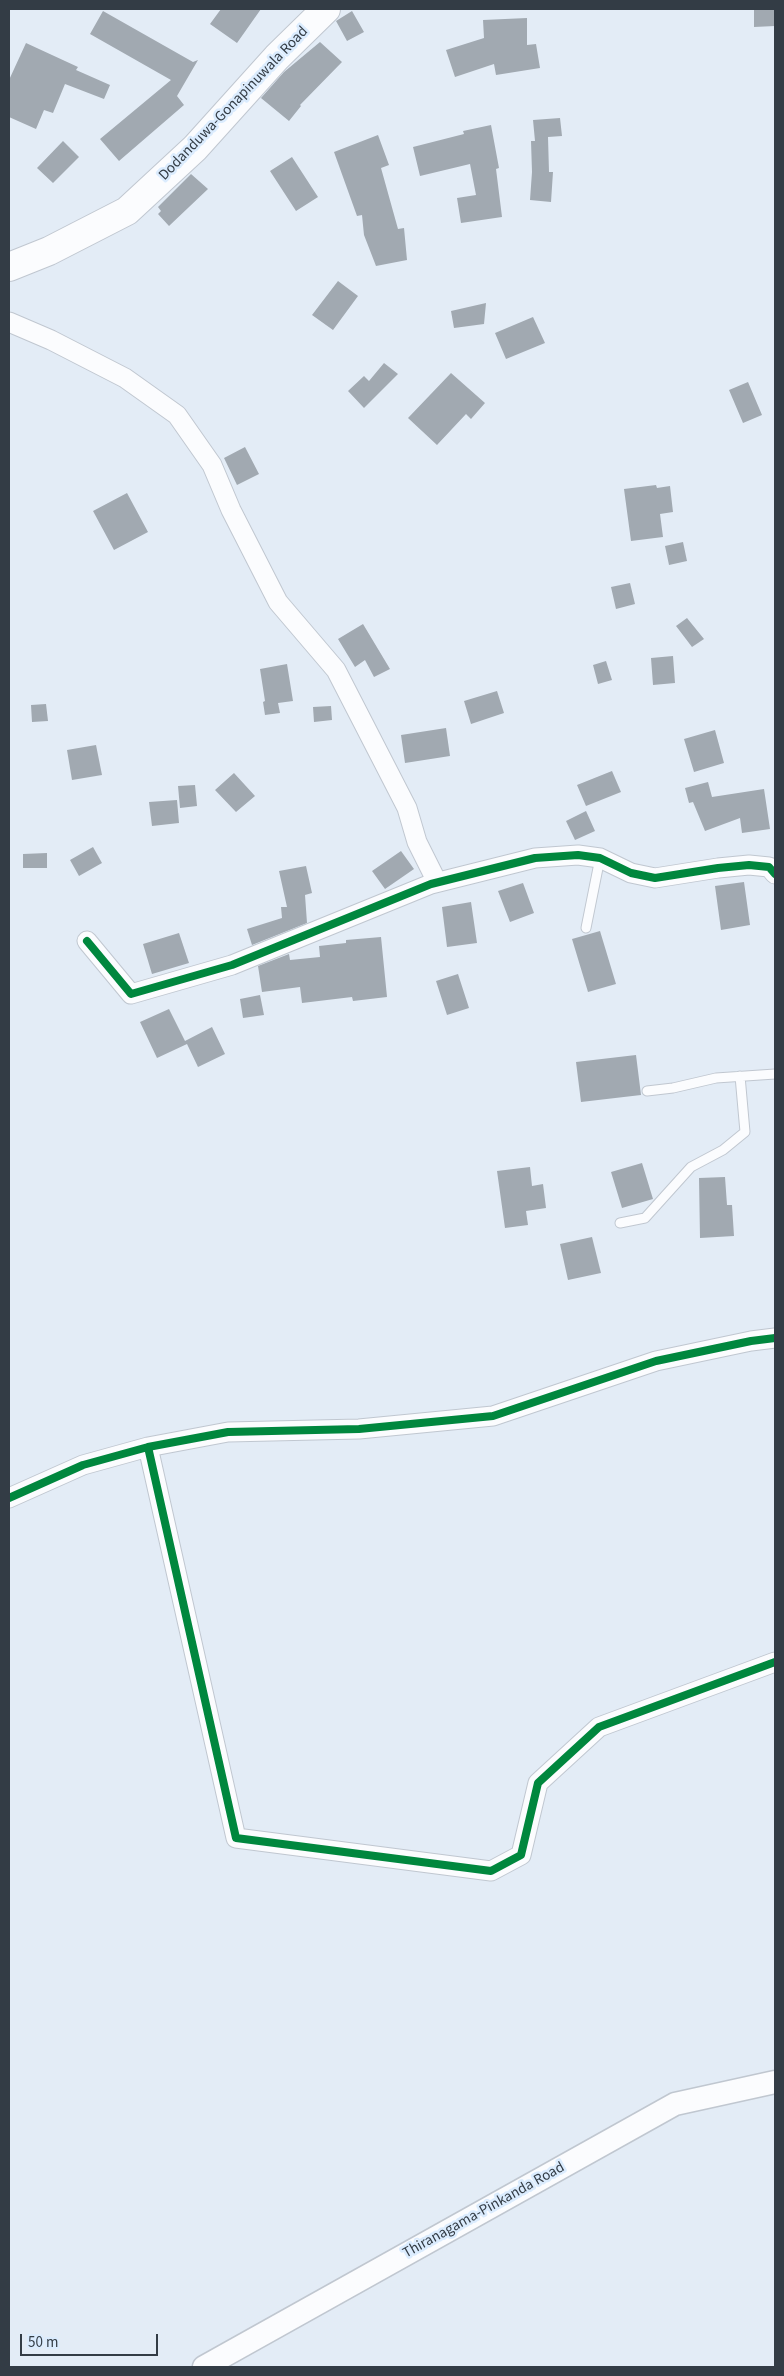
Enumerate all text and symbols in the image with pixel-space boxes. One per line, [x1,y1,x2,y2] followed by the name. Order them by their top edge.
[156,23,312,185] street label: Dodanduwa-Gonapinuwala Road
[400,2159,568,2263] street label: Thiranagama-Pinkanda Road
[22,2324,160,2356] scale bar
[28,2332,58,2353] text: 50 m

